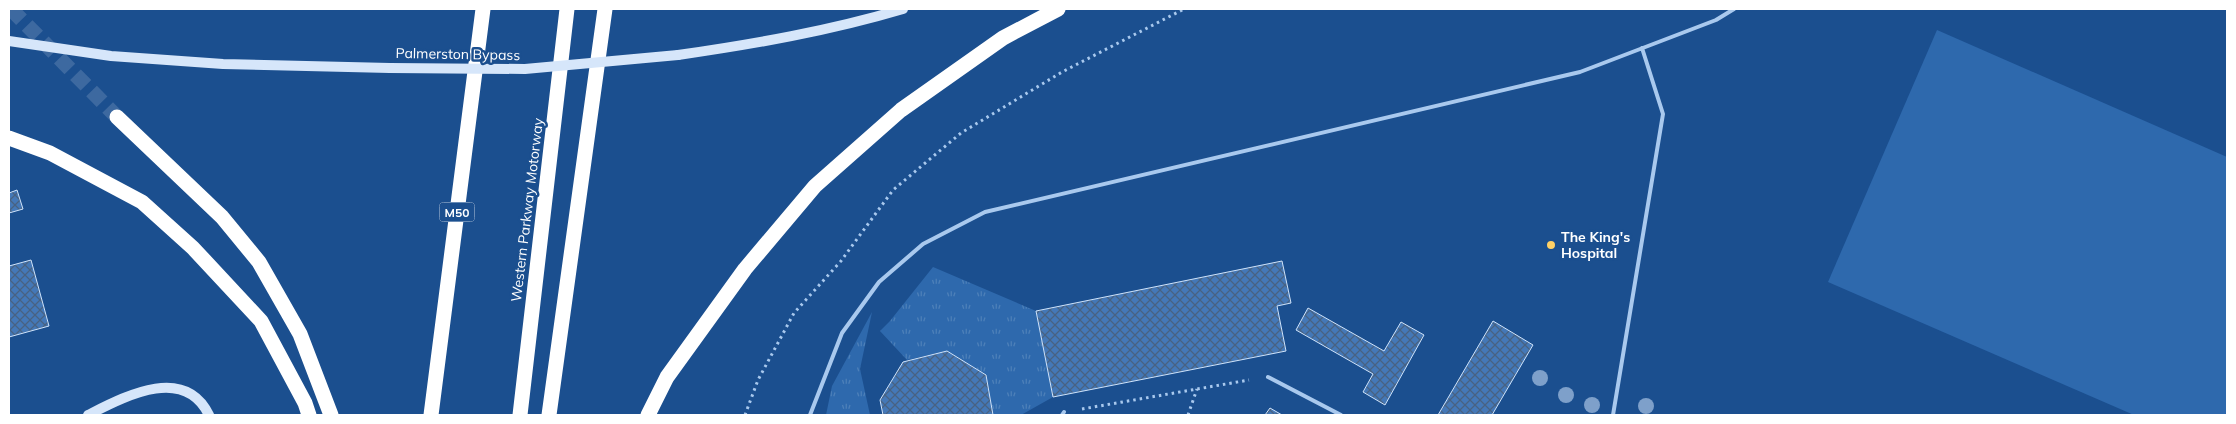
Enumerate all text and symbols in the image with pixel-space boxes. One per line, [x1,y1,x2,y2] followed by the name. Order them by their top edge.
[396,44,521,64] street label: Palmerston Bypass
[507,116,547,303] street label: Western Parkway Motorway
[440,202,474,222] road number: M50
[1561,228,1630,262] place label: The King's Hospital
[1545,239,1557,251] marker: The King's Hospital

